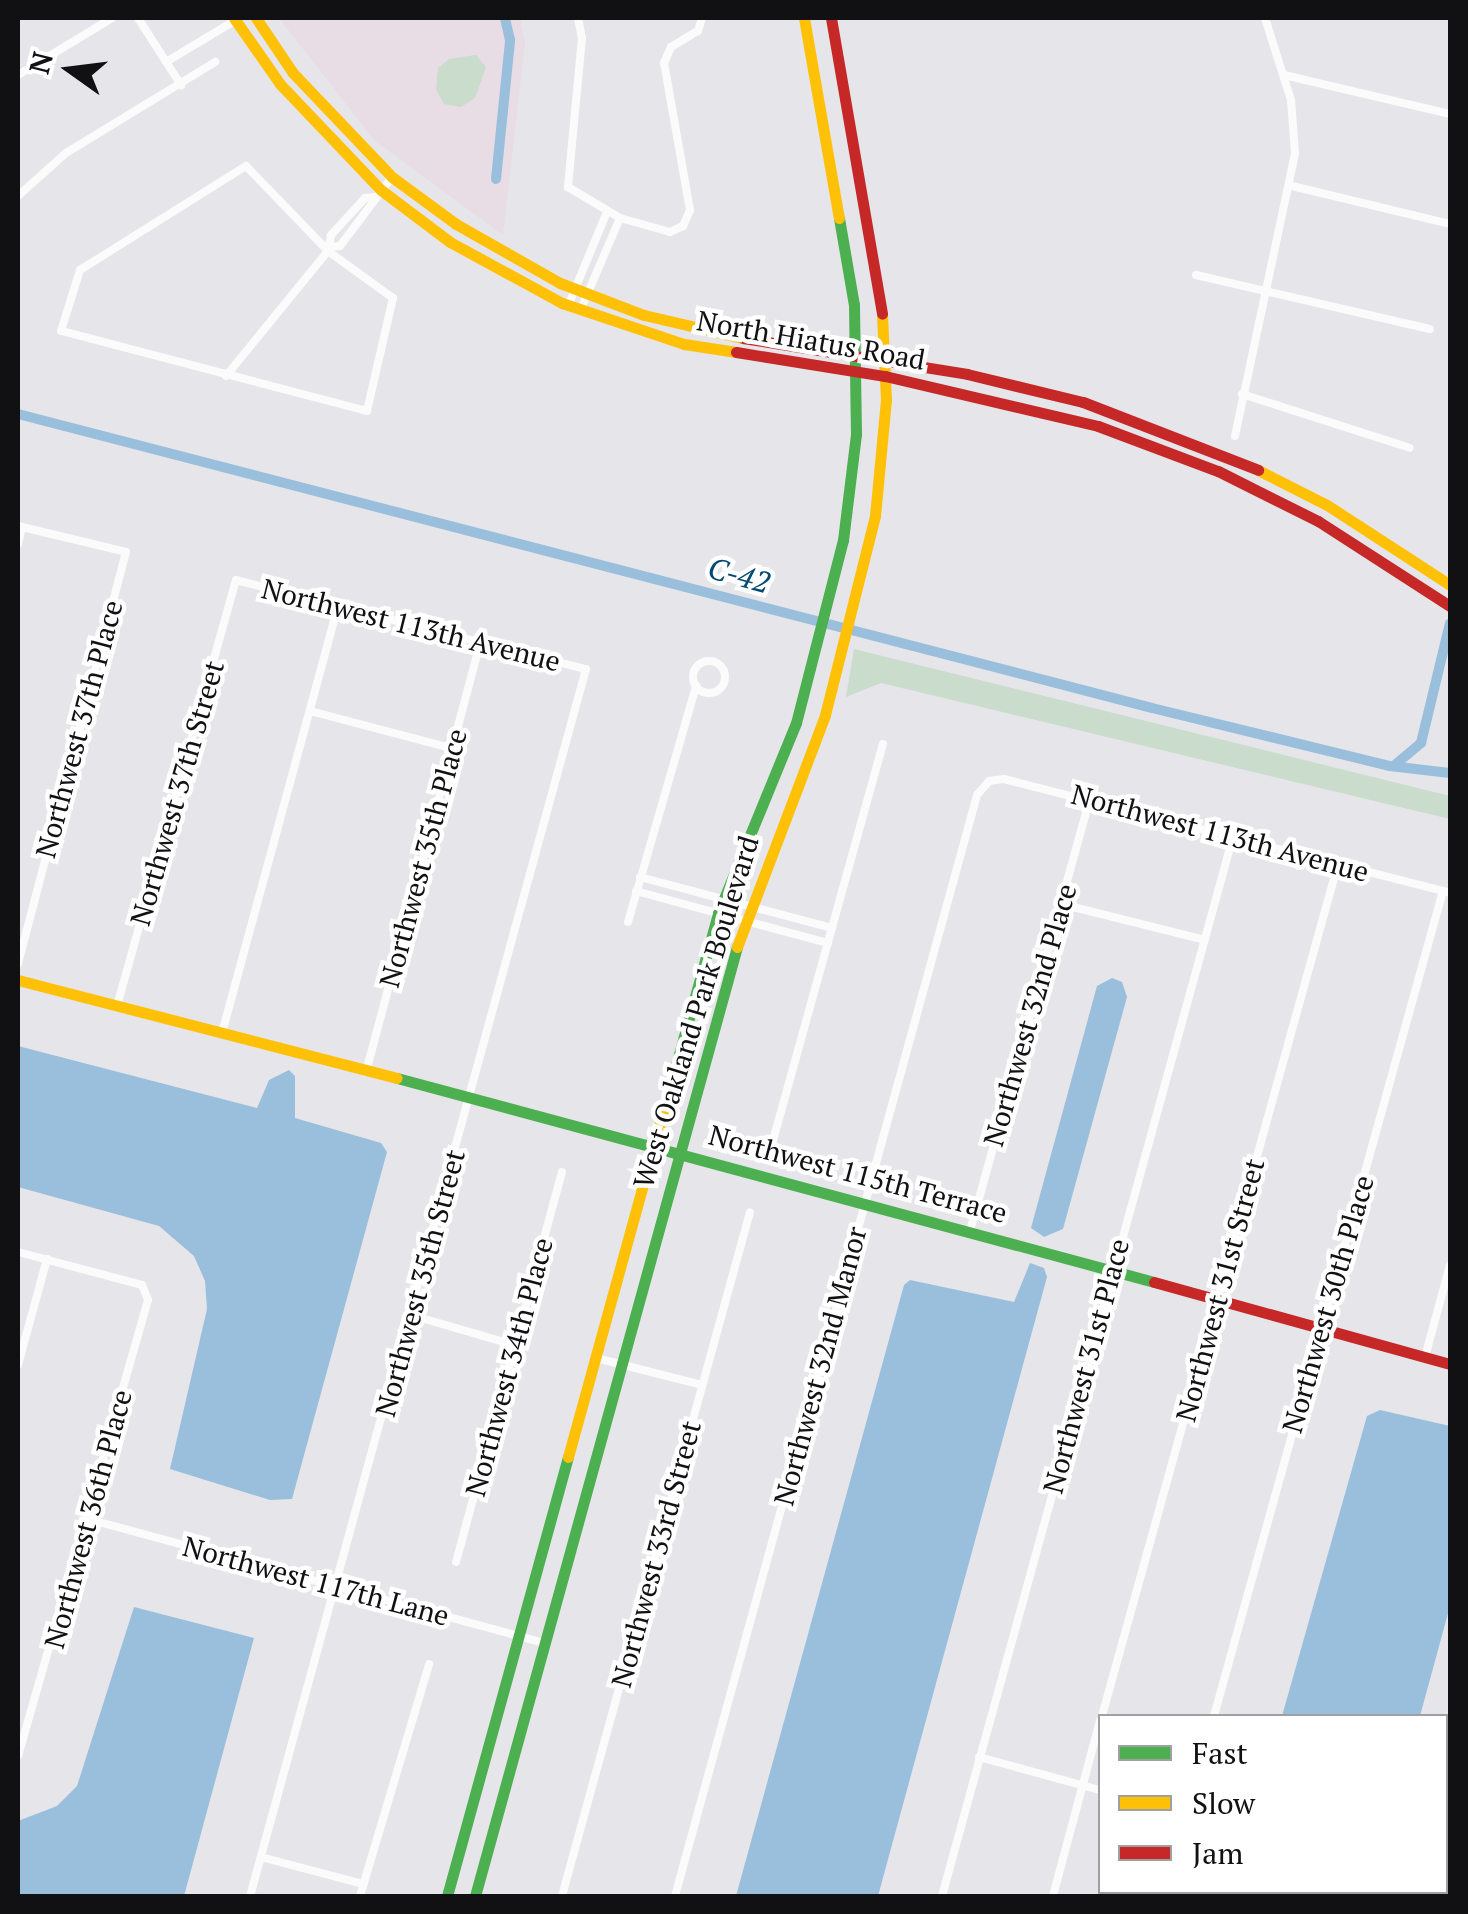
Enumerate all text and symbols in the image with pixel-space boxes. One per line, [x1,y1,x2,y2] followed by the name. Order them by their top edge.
[20,20,120,120] north arrow
[20,48,61,77] text: N
[694,303,928,377] street label: North Hiatus Road
[704,550,774,600] water label: C-42
[258,572,564,678] street label: Northwest 113th Avenue
[28,597,130,861] street label: Northwest 37th Place
[123,657,231,929] street label: Northwest 37th Street
[372,725,474,991] street label: Northwest 35th Place
[1067,777,1373,889] street label: Northwest 113th Avenue
[626,832,766,1192] street label: West Oakland Park Boulevard
[976,880,1084,1150] street label: Northwest 32nd Place
[705,1118,1011,1230] street label: Northwest 115th Terrace
[368,1146,472,1420] street label: Northwest 35th Street
[1169,1155,1271,1425] street label: Northwest 31st Street
[1275,1171,1381,1437] street label: Northwest 30th Place
[767,1223,873,1509] street label: Northwest 32nd Manor
[458,1234,560,1500] street label: Northwest 34th Place
[1036,1235,1136,1497] street label: Northwest 31st Place
[37,1386,139,1652] street label: Northwest 36th Place
[604,1417,708,1691] street label: Northwest 33rd Street
[179,1529,453,1633] street label: Northwest 117th Lane
[1098,1714,1448,1894] legend
[1192,1733,1248,1773] text: Fast
[1192,1783,1255,1823] text: Slow
[1192,1833,1243,1873] text: Jam

